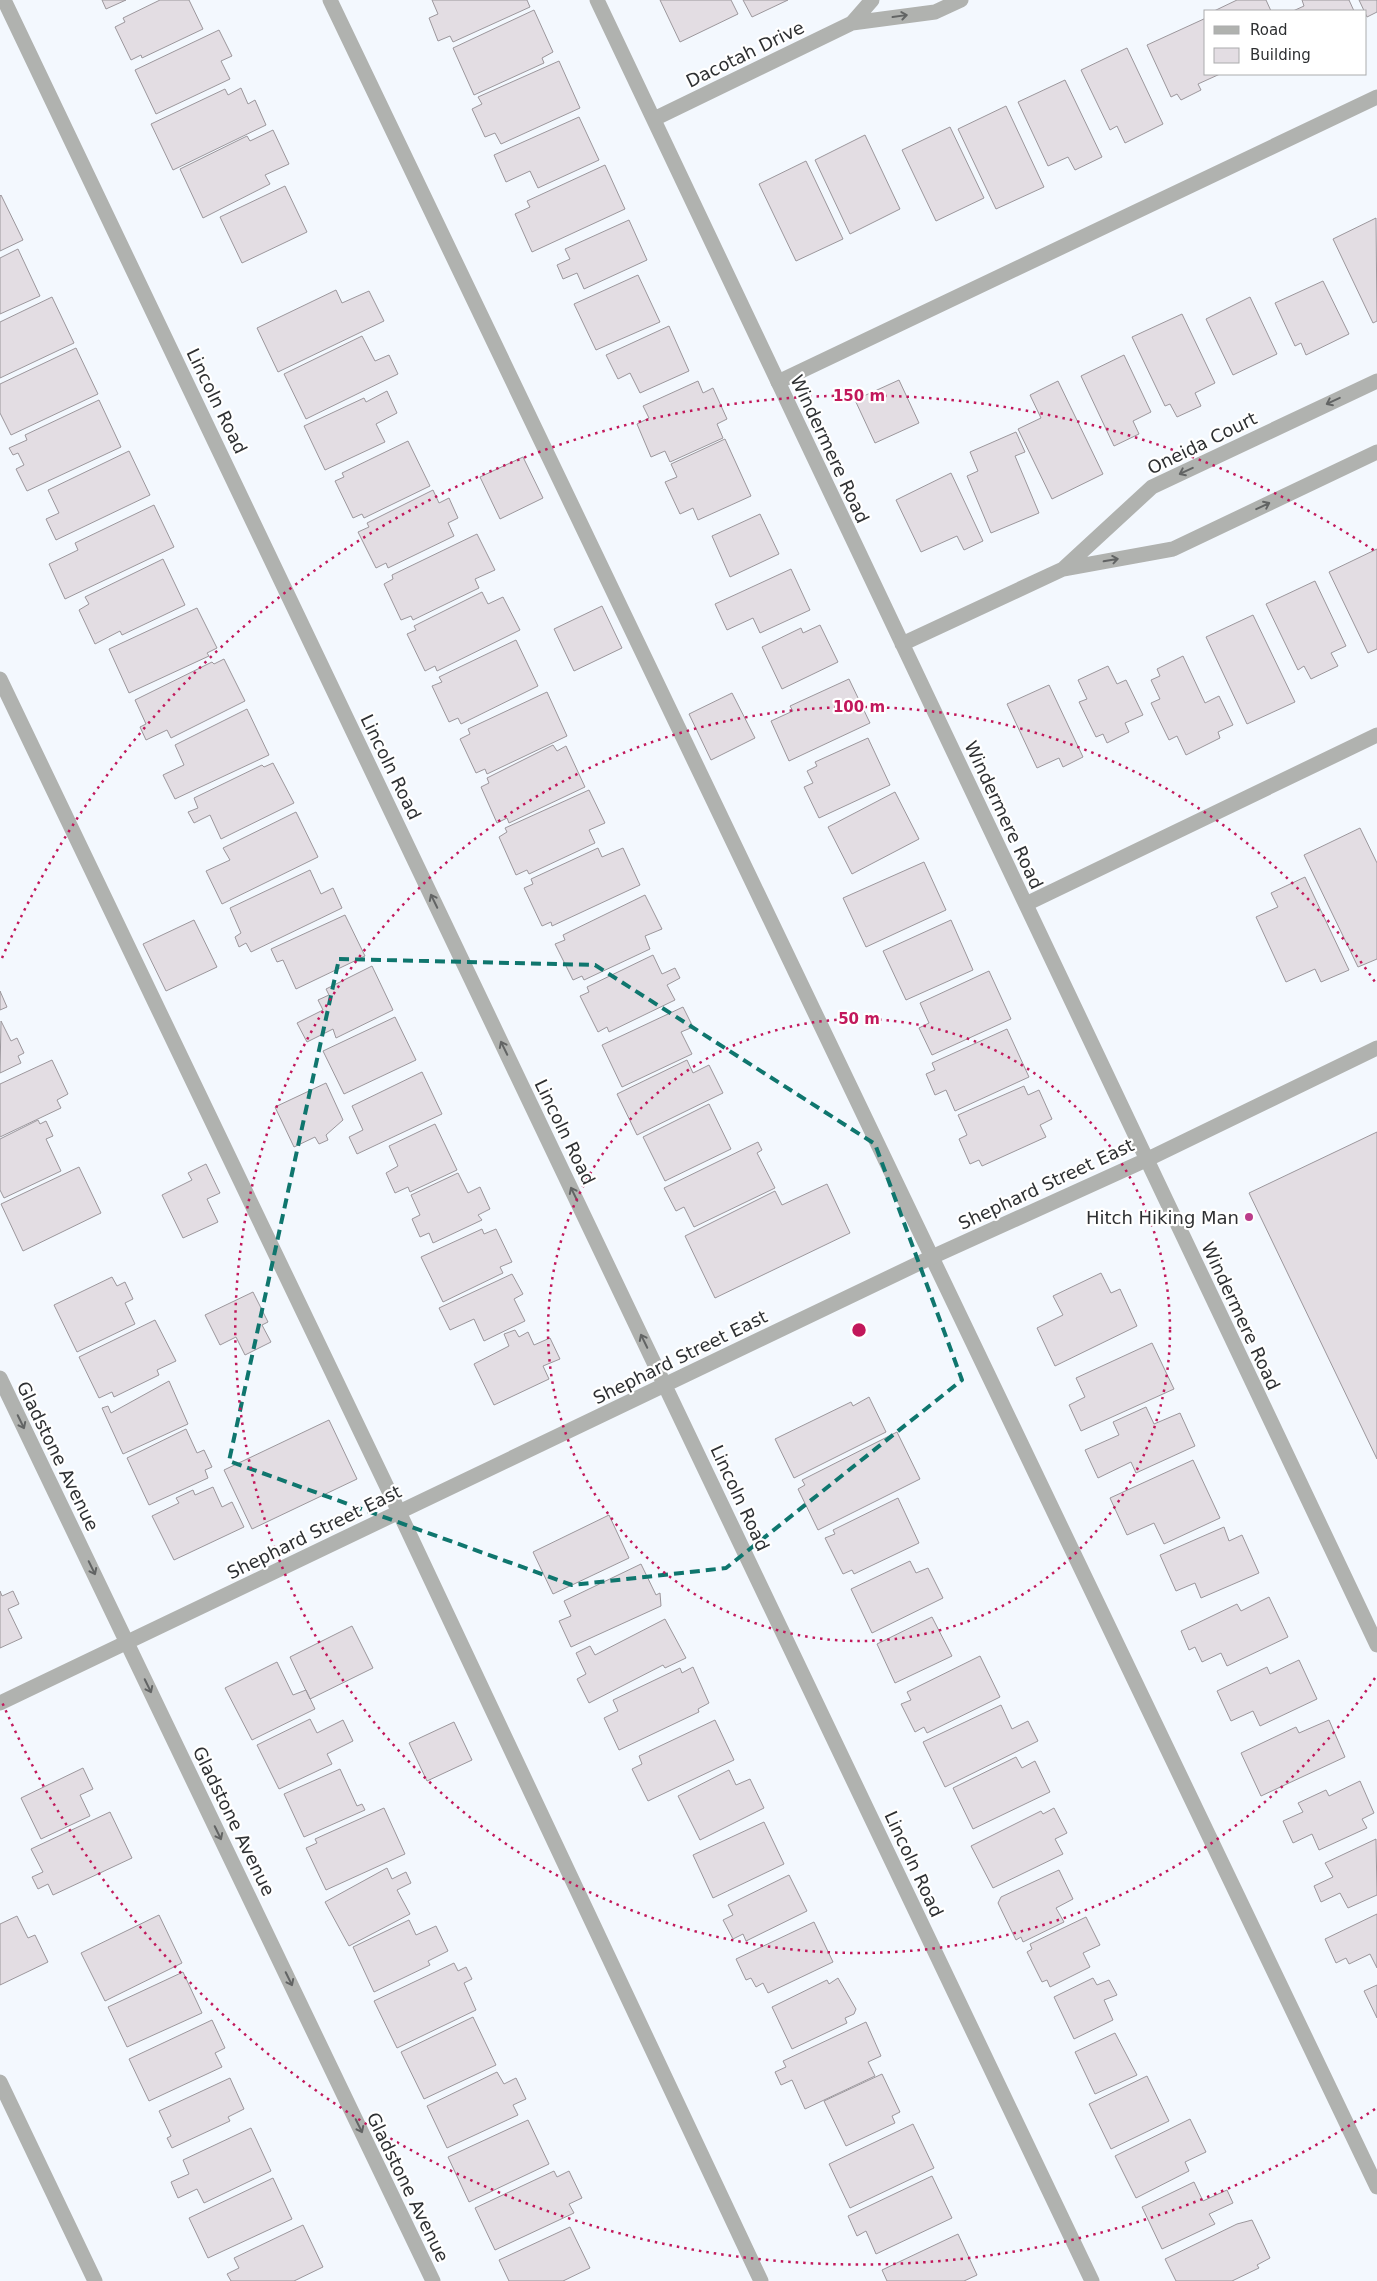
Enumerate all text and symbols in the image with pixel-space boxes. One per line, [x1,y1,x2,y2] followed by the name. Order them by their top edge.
[1204,10,1367,75] legend
[892,11,908,21] one-way arrow
[682,16,808,92] street label: Dacotah Drive
[1250,21,1288,39] text: Road
[1250,46,1311,64] text: Building
[182,345,252,457] street label: Lincoln Road
[786,372,874,526] street label: Windermere Road
[833,387,885,405] text: 150 m
[1326,397,1341,407] one-way arrow
[1144,407,1260,479] street label: Oneida Court
[1179,467,1194,476] one-way arrow
[1255,501,1270,510] one-way arrow
[1103,555,1119,565] one-way arrow
[833,698,885,716] text: 100 m
[356,711,426,823] street label: Lincoln Road
[960,738,1048,892] street label: Windermere Road
[429,894,439,909] one-way arrow
[838,1010,880,1028] text: 50 m
[499,1041,509,1056] one-way arrow
[530,1076,600,1188] street label: Lincoln Road
[955,1134,1137,1234] street label: Shephard Street East
[569,1187,578,1202] one-way arrow
[1086,1207,1239,1228] place label: Hitch Hiking Man
[1243,1211,1255,1223] marker: Hitch Hiking Man
[1197,1239,1285,1393] street label: Windermere Road
[589,1306,771,1408] street label: Shephard Street East
[850,1321,868,1339] centre of rings
[639,1334,648,1349] one-way arrow
[13,1378,103,1534] street label: Gladstone Avenue
[17,1414,26,1429] one-way arrow
[706,1442,774,1554] street label: Lincoln Road
[223,1481,405,1583] street label: Shephard Street East
[87,1560,97,1575] one-way arrow
[144,1678,154,1693] one-way arrow
[189,1743,279,1899] street label: Gladstone Avenue
[880,1808,948,1920] street label: Lincoln Road
[214,1825,224,1840] one-way arrow
[284,1972,294,1987] one-way arrow
[363,2109,453,2265] street label: Gladstone Avenue
[354,2118,364,2133] one-way arrow

